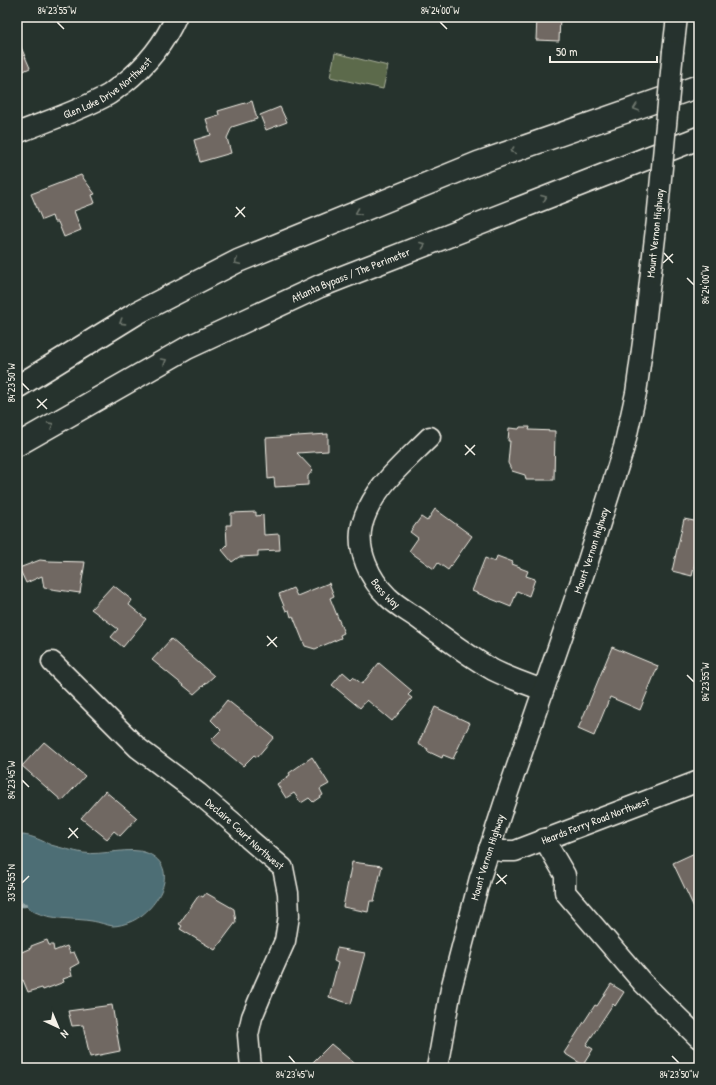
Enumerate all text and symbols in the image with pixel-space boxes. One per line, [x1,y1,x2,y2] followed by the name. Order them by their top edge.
[38,4,77,17] text: 84°23'55"W
[421,4,460,17] text: 84°24'00"W
[550,38,657,64] scale bar
[556,43,577,60] text: 50 m
[61,54,155,122] street label: Glen Lake Drive Northwest
[632,103,639,111] one-way arrow
[509,146,516,154] one-way arrow
[643,187,667,278] street label: Mount Vernon Highway
[541,195,548,203] one-way arrow
[354,208,361,216] one-way arrow
[419,242,426,250] one-way arrow
[289,244,413,305] street label: Atlanta Bypass / The Perimeter
[234,257,242,265] one-way arrow
[699,265,712,304] text: 84°24'00"W
[119,317,126,325] one-way arrow
[160,359,167,366] one-way arrow
[5,363,18,403] text: 84°23'50"W
[47,422,54,430] one-way arrow
[570,505,612,595] street label: Mount Vernon Highway
[368,576,403,612] street label: Bass Way
[699,662,712,701] text: 84°23'55"W
[5,760,18,799] text: 84°23'45"W
[539,794,651,847] street label: Heards Ferry Road Northwest
[203,795,287,873] street label: Declaire Court Northwest
[467,812,507,902] street label: Mount Vernon Highway
[5,864,18,902] text: 33°54'55"N
[38,1007,78,1047] north arrow
[58,1027,72,1041] text: N
[276,1068,315,1081] text: 84°23'45"W
[659,1068,699,1081] text: 84°23'50"W

